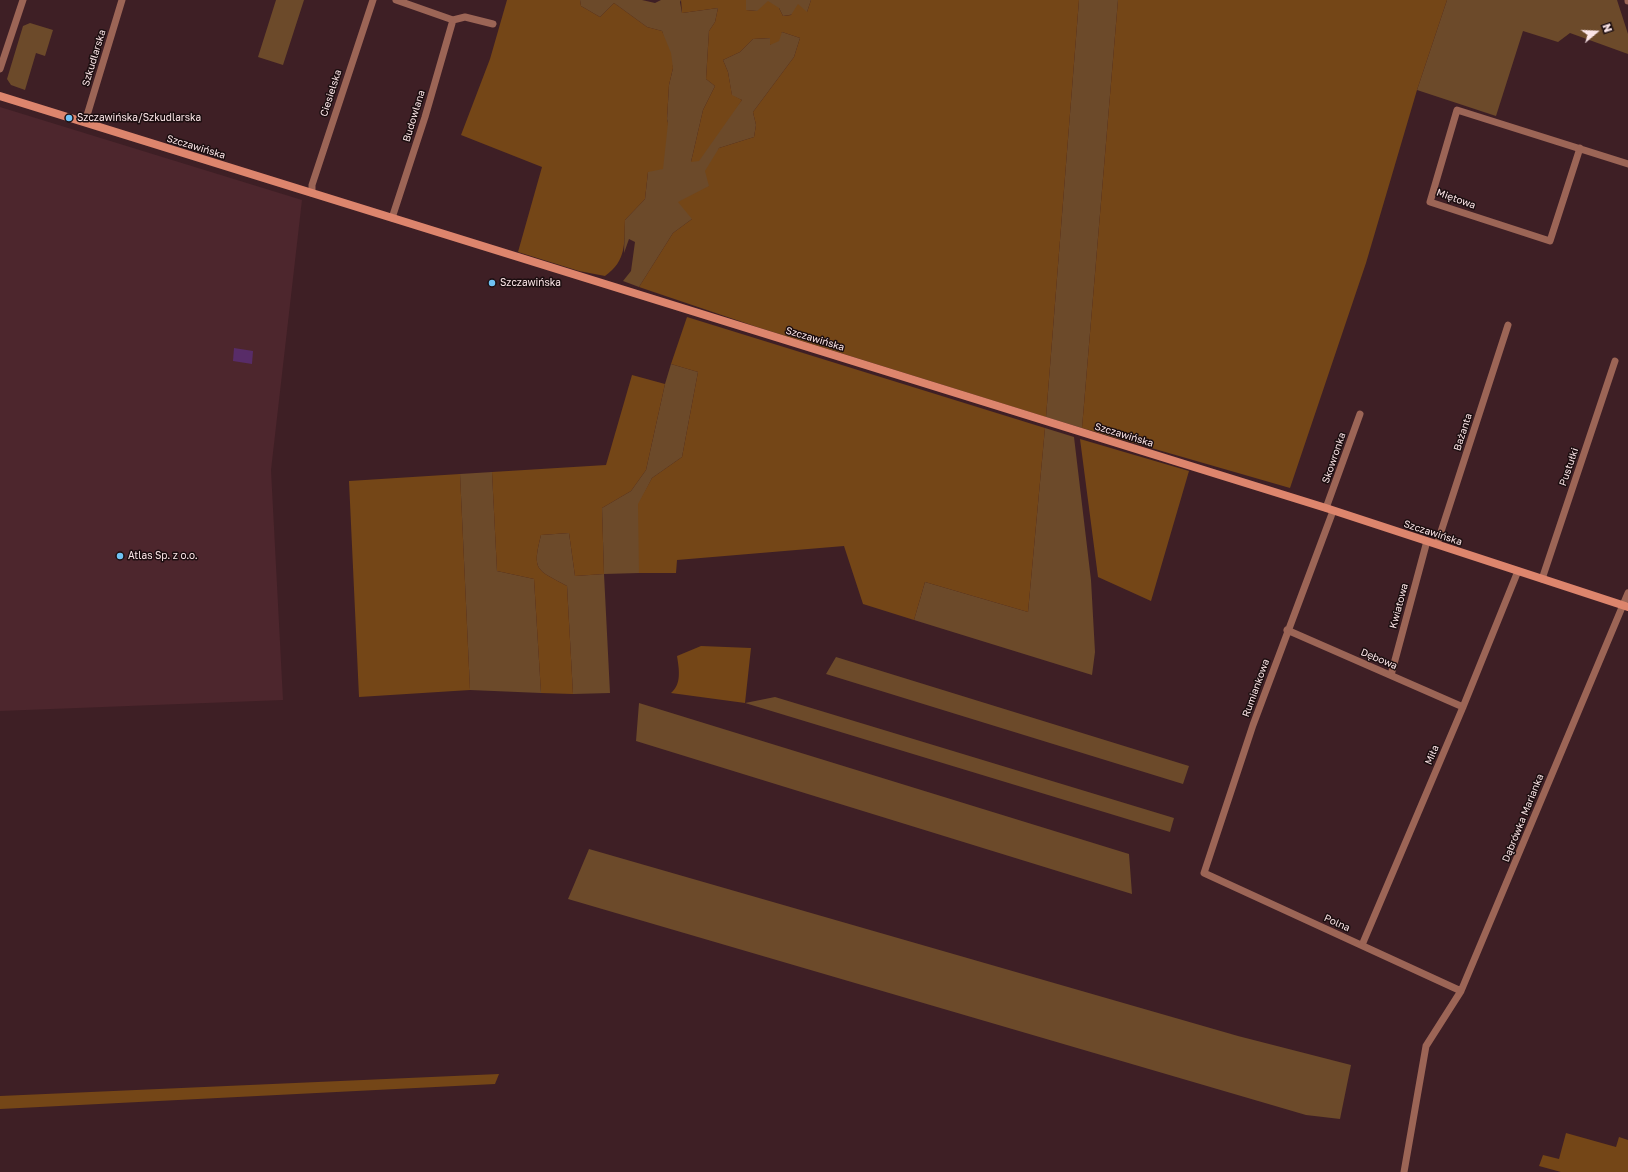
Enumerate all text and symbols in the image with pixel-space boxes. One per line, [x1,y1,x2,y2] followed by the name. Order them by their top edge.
[1576,12,1616,52] north arrow
[1600,22,1615,34] text: N
[80,28,108,88] street label: Szkudlarska
[318,68,344,118] street label: Ciesielska
[400,89,428,143] street label: Budowlana
[77,112,201,124] place label: Szczawińska/Szkudlarska
[64,113,74,123] marker: Szczawińska/Szkudlarska
[165,132,227,162] street label: Szczawińska
[1435,186,1477,212] street label: Miętowa
[500,277,561,289] place label: Szczawińska
[487,278,497,288] marker: Szczawińska
[784,324,846,354] street label: Szczawińska
[1451,412,1475,452] street label: Bażanta
[1093,420,1155,450] street label: Szczawińska
[1320,431,1348,485] street label: Skowronka
[1557,446,1581,488] street label: Pustułki
[1402,518,1464,548] street label: Szczawińska
[128,550,198,562] place label: Atlas Sp. z o.o.
[115,551,125,561] marker: Atlas Sp. z o.o.
[1387,582,1411,630] street label: Kwiatowa
[1359,646,1399,672] street label: Dębowa
[1240,657,1272,719] street label: Rumiankowa
[1423,743,1441,767] street label: Miła
[1500,772,1546,864] street label: Dąbrówka Marianka
[1322,912,1352,934] street label: Polna

